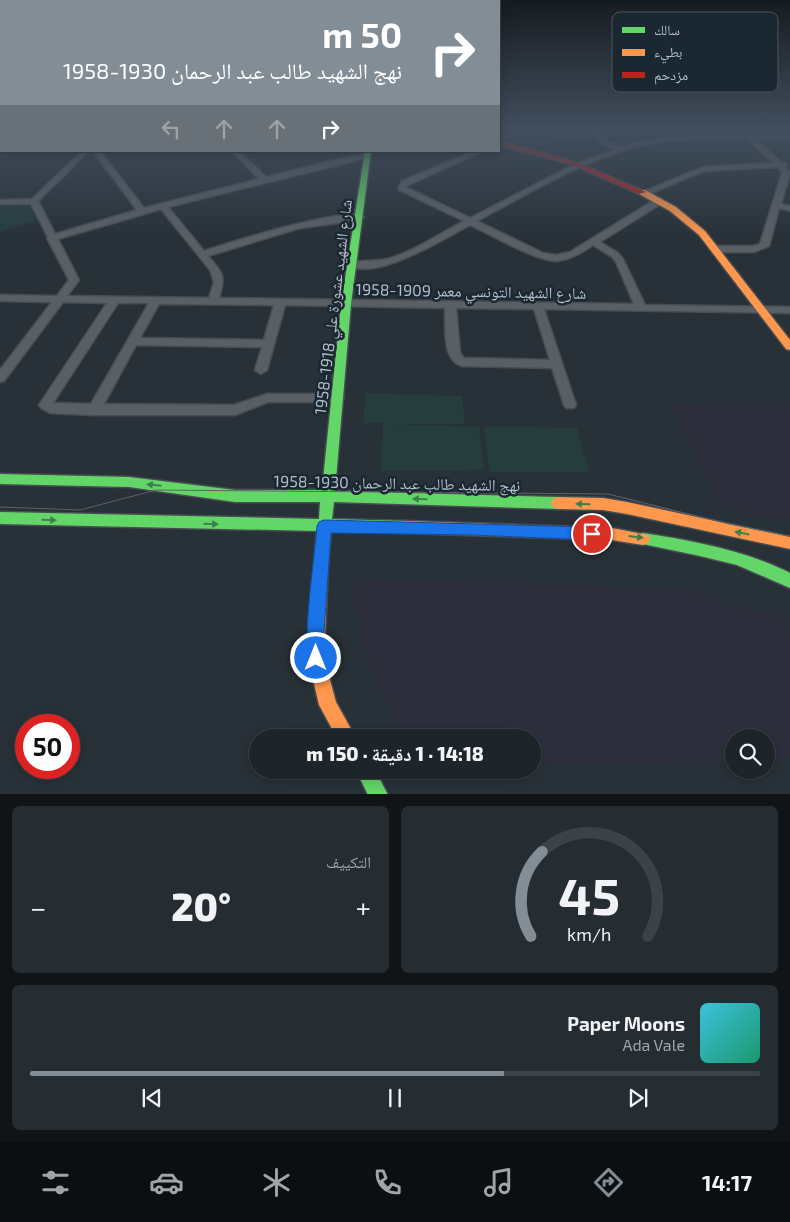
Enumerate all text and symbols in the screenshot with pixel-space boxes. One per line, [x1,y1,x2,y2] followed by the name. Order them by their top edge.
[612,12,778,92] legend
[322,13,402,55] text: 50 m
[420,20,485,85] icon: right
[654,21,680,38] text: سالك
[654,43,683,64] text: بطيء
[63,57,402,83] text: نهج الشهيد طالب عبد الرحمان 1930-1958
[654,66,688,85] text: مزدحم
[157,115,185,143] icon: left
[210,115,238,143] icon: ahead
[263,115,291,143] icon: ahead
[316,115,344,143] icon: right
[310,198,359,416] street label: شارع الشهيد عشورة علي 1918-1958
[355,279,587,306] street label: شارع الشهيد التونسي معمر 1909-1958
[274,471,520,496] street label: نهج الشهيد طالب عبد الرحمان 1930-1958
[145,481,161,489] one-way arrow
[412,495,428,503] one-way arrow
[575,500,591,508] one-way arrow
[571,513,613,555] pin
[41,516,57,524] one-way arrow
[203,520,219,528] one-way arrow
[578,520,606,548] icon: arrive
[734,529,750,537] one-way arrow
[628,533,644,541] one-way arrow
[289,631,341,683] position arrow
[15,714,80,779] speed limit sign: 50
[725,729,775,779] map controls
[725,729,775,779] button: search
[306,742,484,765] text: 14:18 · 1 دقيقة · 150 m
[326,852,371,871] text: التكييف
[559,863,620,925] text: 45
[171,883,231,929] text: 20°
[30,890,46,924] text: −
[356,890,371,924] text: +
[567,923,612,945] text: km/h
[567,1012,685,1035] text: Paper Moons
[622,1035,685,1054] text: Ada Vale
[138,1084,166,1112] icon: previous
[381,1084,409,1112] icon: pause
[624,1084,652,1112] icon: next
[38,1165,73,1200] icon: filters
[149,1165,184,1200] icon: car
[259,1165,294,1200] icon: climate
[370,1165,405,1200] icon: phone
[481,1165,516,1200] icon: music
[591,1165,626,1200] icon: directions
[702,1169,752,1195] text: 14:17

